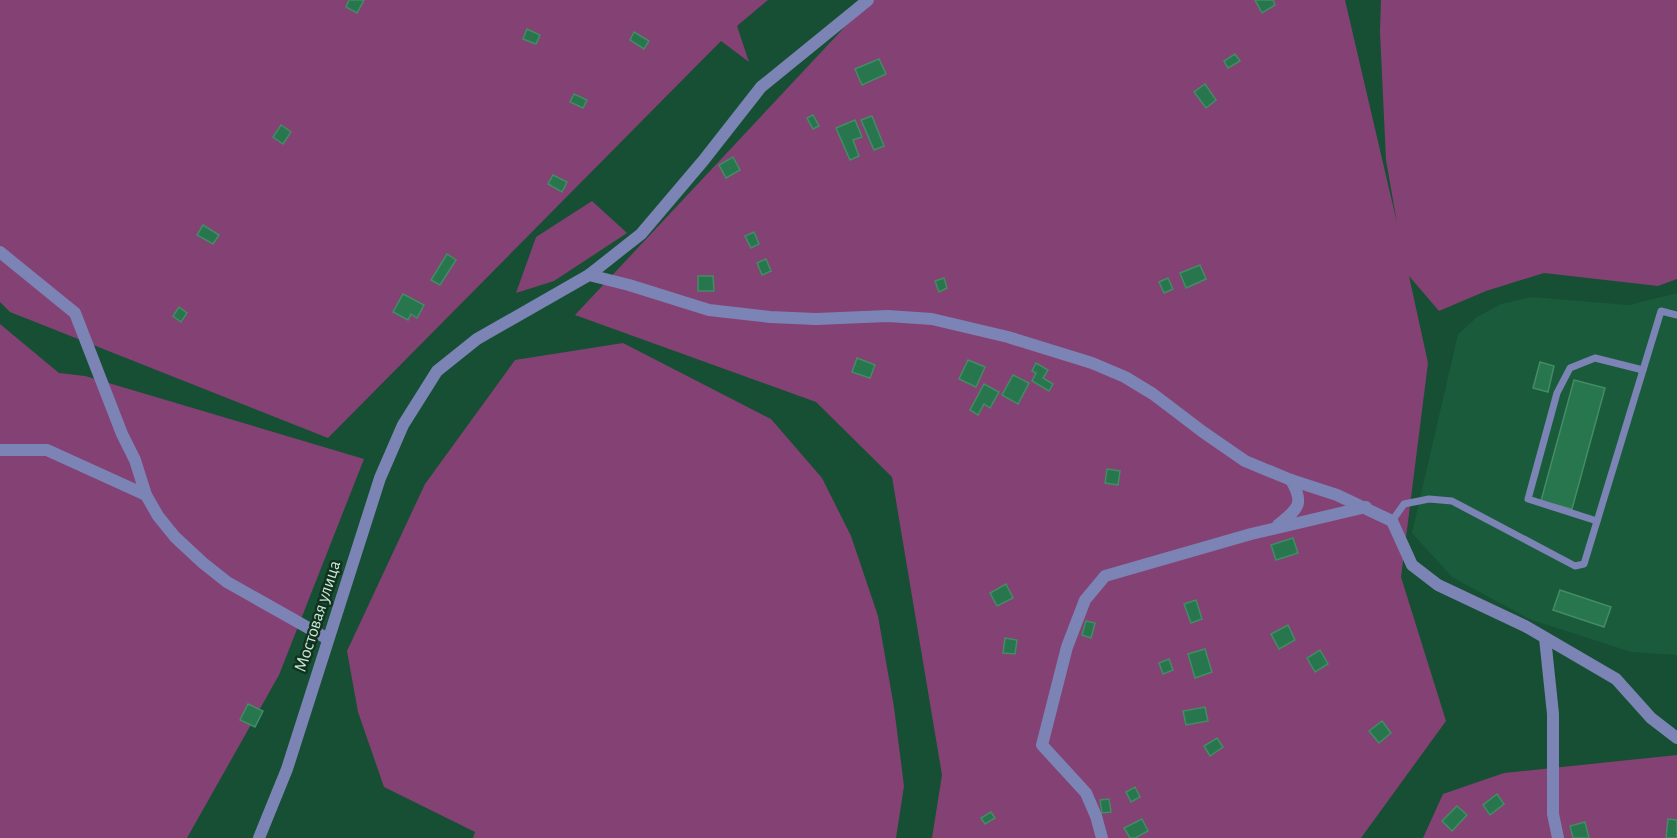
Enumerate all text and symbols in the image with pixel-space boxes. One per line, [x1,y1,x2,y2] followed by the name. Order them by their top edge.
[291,558,344,674] street label: Мостовая улица

